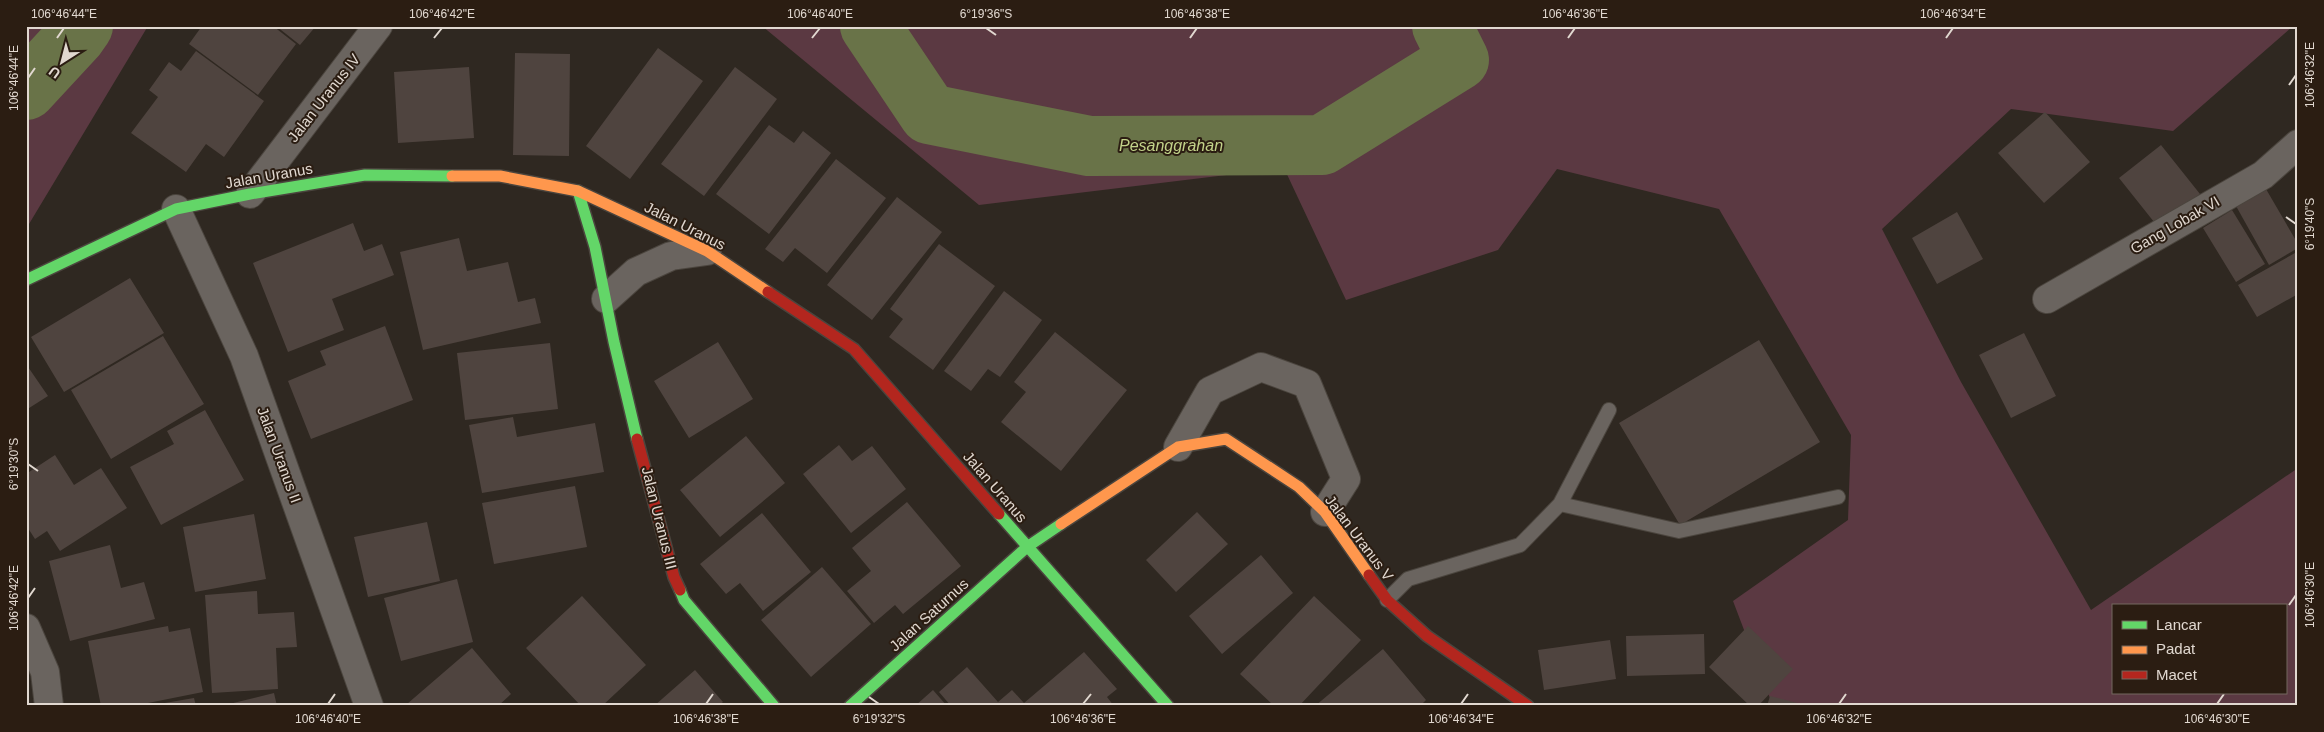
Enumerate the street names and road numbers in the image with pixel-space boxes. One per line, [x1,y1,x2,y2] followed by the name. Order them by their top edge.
[284,50,363,145] street label: Jalan Uranus IV
[224,159,314,192] street label: Jalan Uranus
[2127,192,2222,257] street label: Gang Lobak VI
[642,198,728,253] street label: Jalan Uranus
[254,405,305,505] street label: Jalan Uranus II
[960,448,1031,526] street label: Jalan Uranus
[639,465,680,571] street label: Jalan Uranus III
[1322,492,1397,584] street label: Jalan Uranus V
[886,575,972,654] street label: Jalan Saturnus

